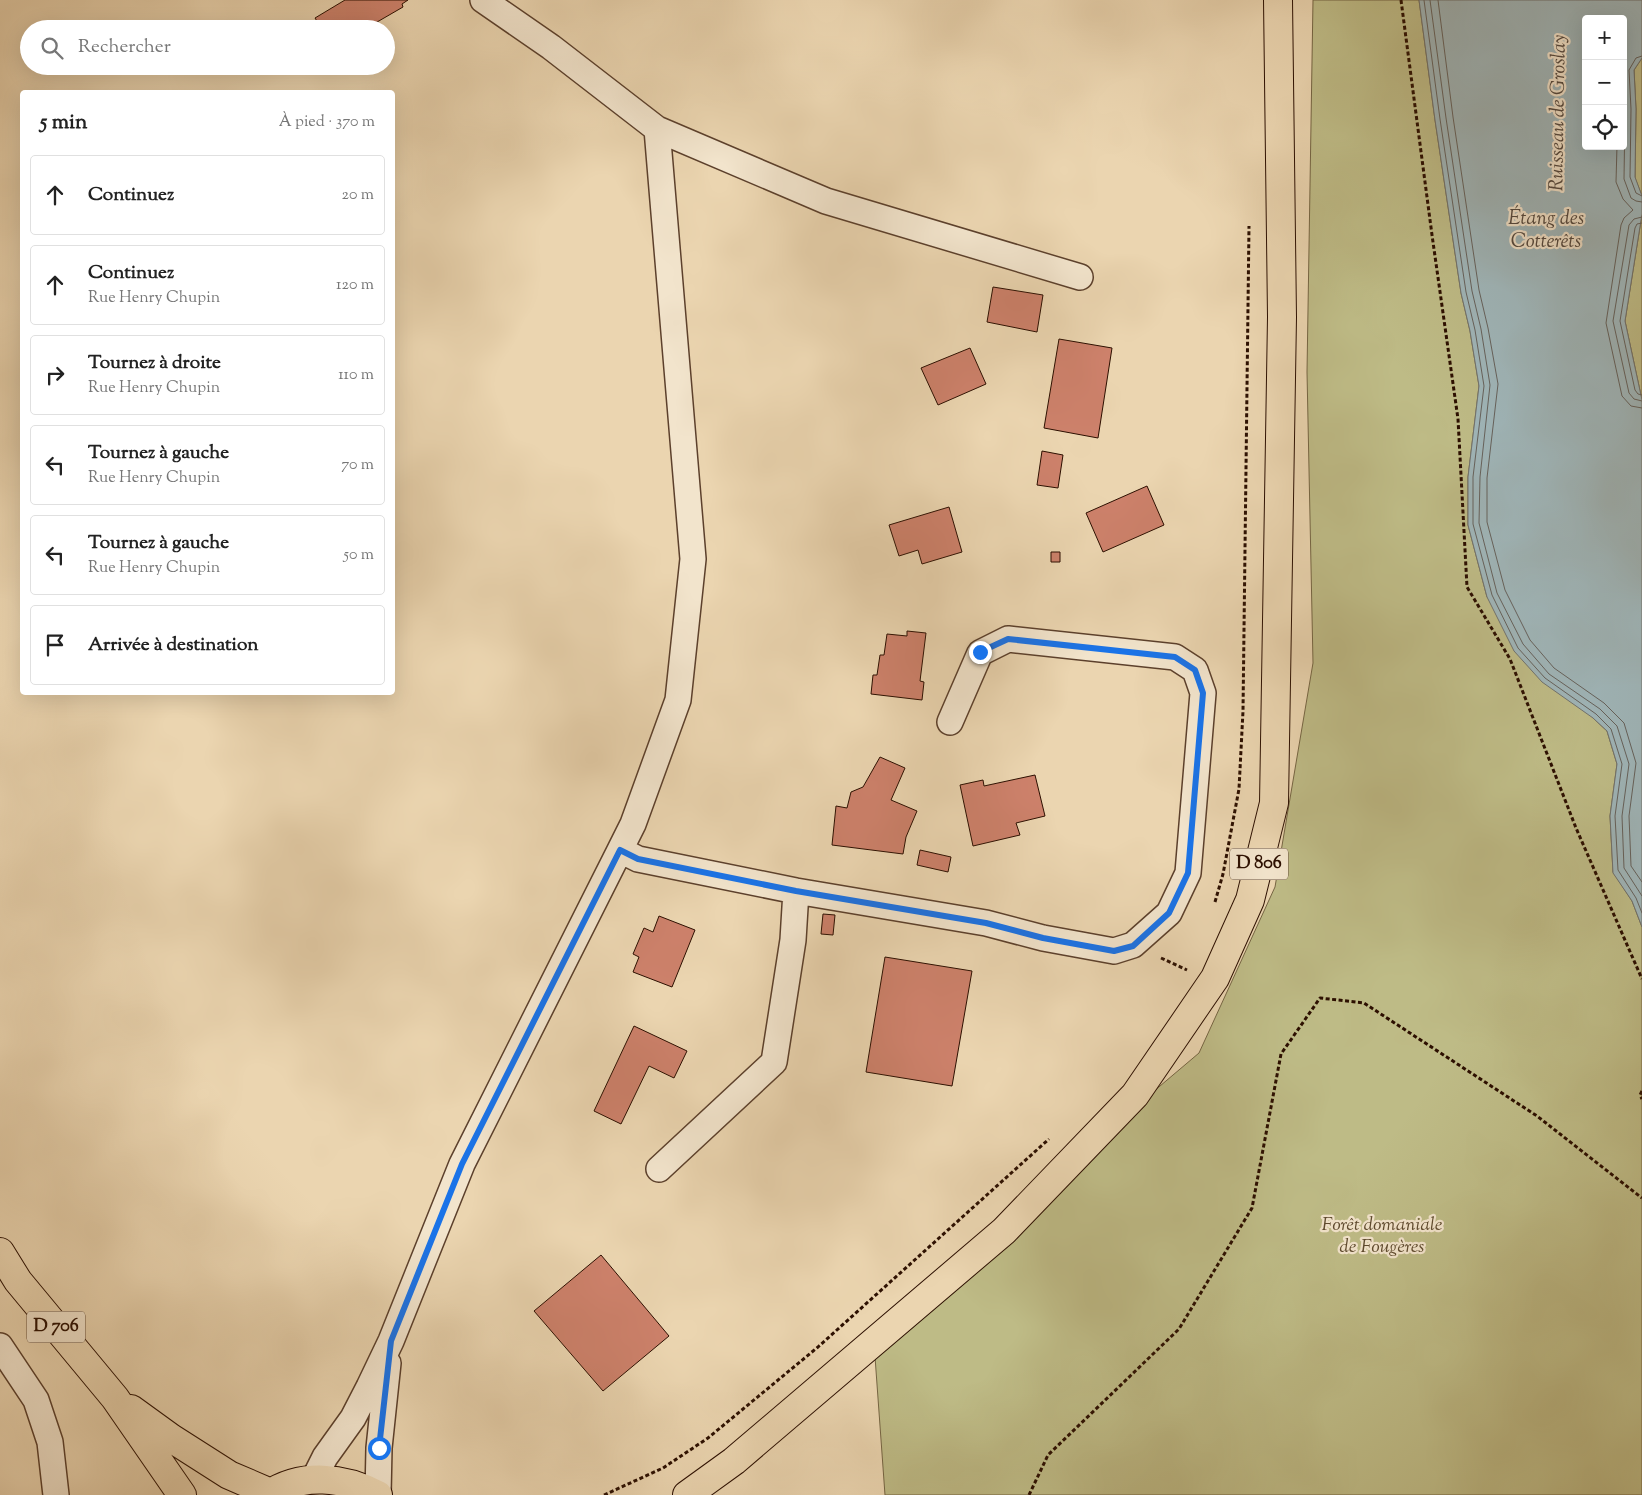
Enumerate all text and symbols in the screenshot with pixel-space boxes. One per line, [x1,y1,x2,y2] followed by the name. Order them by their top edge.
[1582,15,1627,150] map controls
[1582,15,1627,60] button: +
[20,20,395,75] search box
[38,34,66,62] icon: search
[78,34,171,61] text: Rechercher
[1543,35,1575,191] water label: Ruisseau de Groslay
[1582,60,1627,105] button: −
[1582,105,1627,150] button: locate
[40,108,87,138] text: 5 min
[279,111,375,134] text: À pied · 370 m
[41,181,69,209] icon: ahead
[88,182,174,209] text: Continuez
[341,184,374,207] text: 20 m
[1508,205,1584,257] water label: Étang des Cotterêts
[88,260,174,287] text: Continuez
[41,271,69,299] icon: ahead
[336,274,374,297] text: 120 m
[88,287,220,310] text: Rue Henry Chupin
[88,350,221,377] text: Tournez à droite
[41,361,69,389] icon: right
[338,364,374,387] text: 110 m
[88,377,220,400] text: Rue Henry Chupin
[88,440,229,467] text: Tournez à gauche
[41,451,69,479] icon: left
[341,454,374,477] text: 70 m
[88,467,220,490] text: Rue Henry Chupin
[88,530,229,557] text: Tournez à gauche
[41,541,69,569] icon: left
[343,544,374,567] text: 50 m
[88,557,220,580] text: Rue Henry Chupin
[41,631,69,659] icon: arrive
[88,632,259,659] text: Arrivée à destination
[969,641,992,664] route end
[1230,849,1288,880] road number: D 806
[1322,1212,1443,1261] park label: Forêt domaniale de Fougères
[27,1311,85,1342] road number: D 706
[368,1437,391,1460] route start

